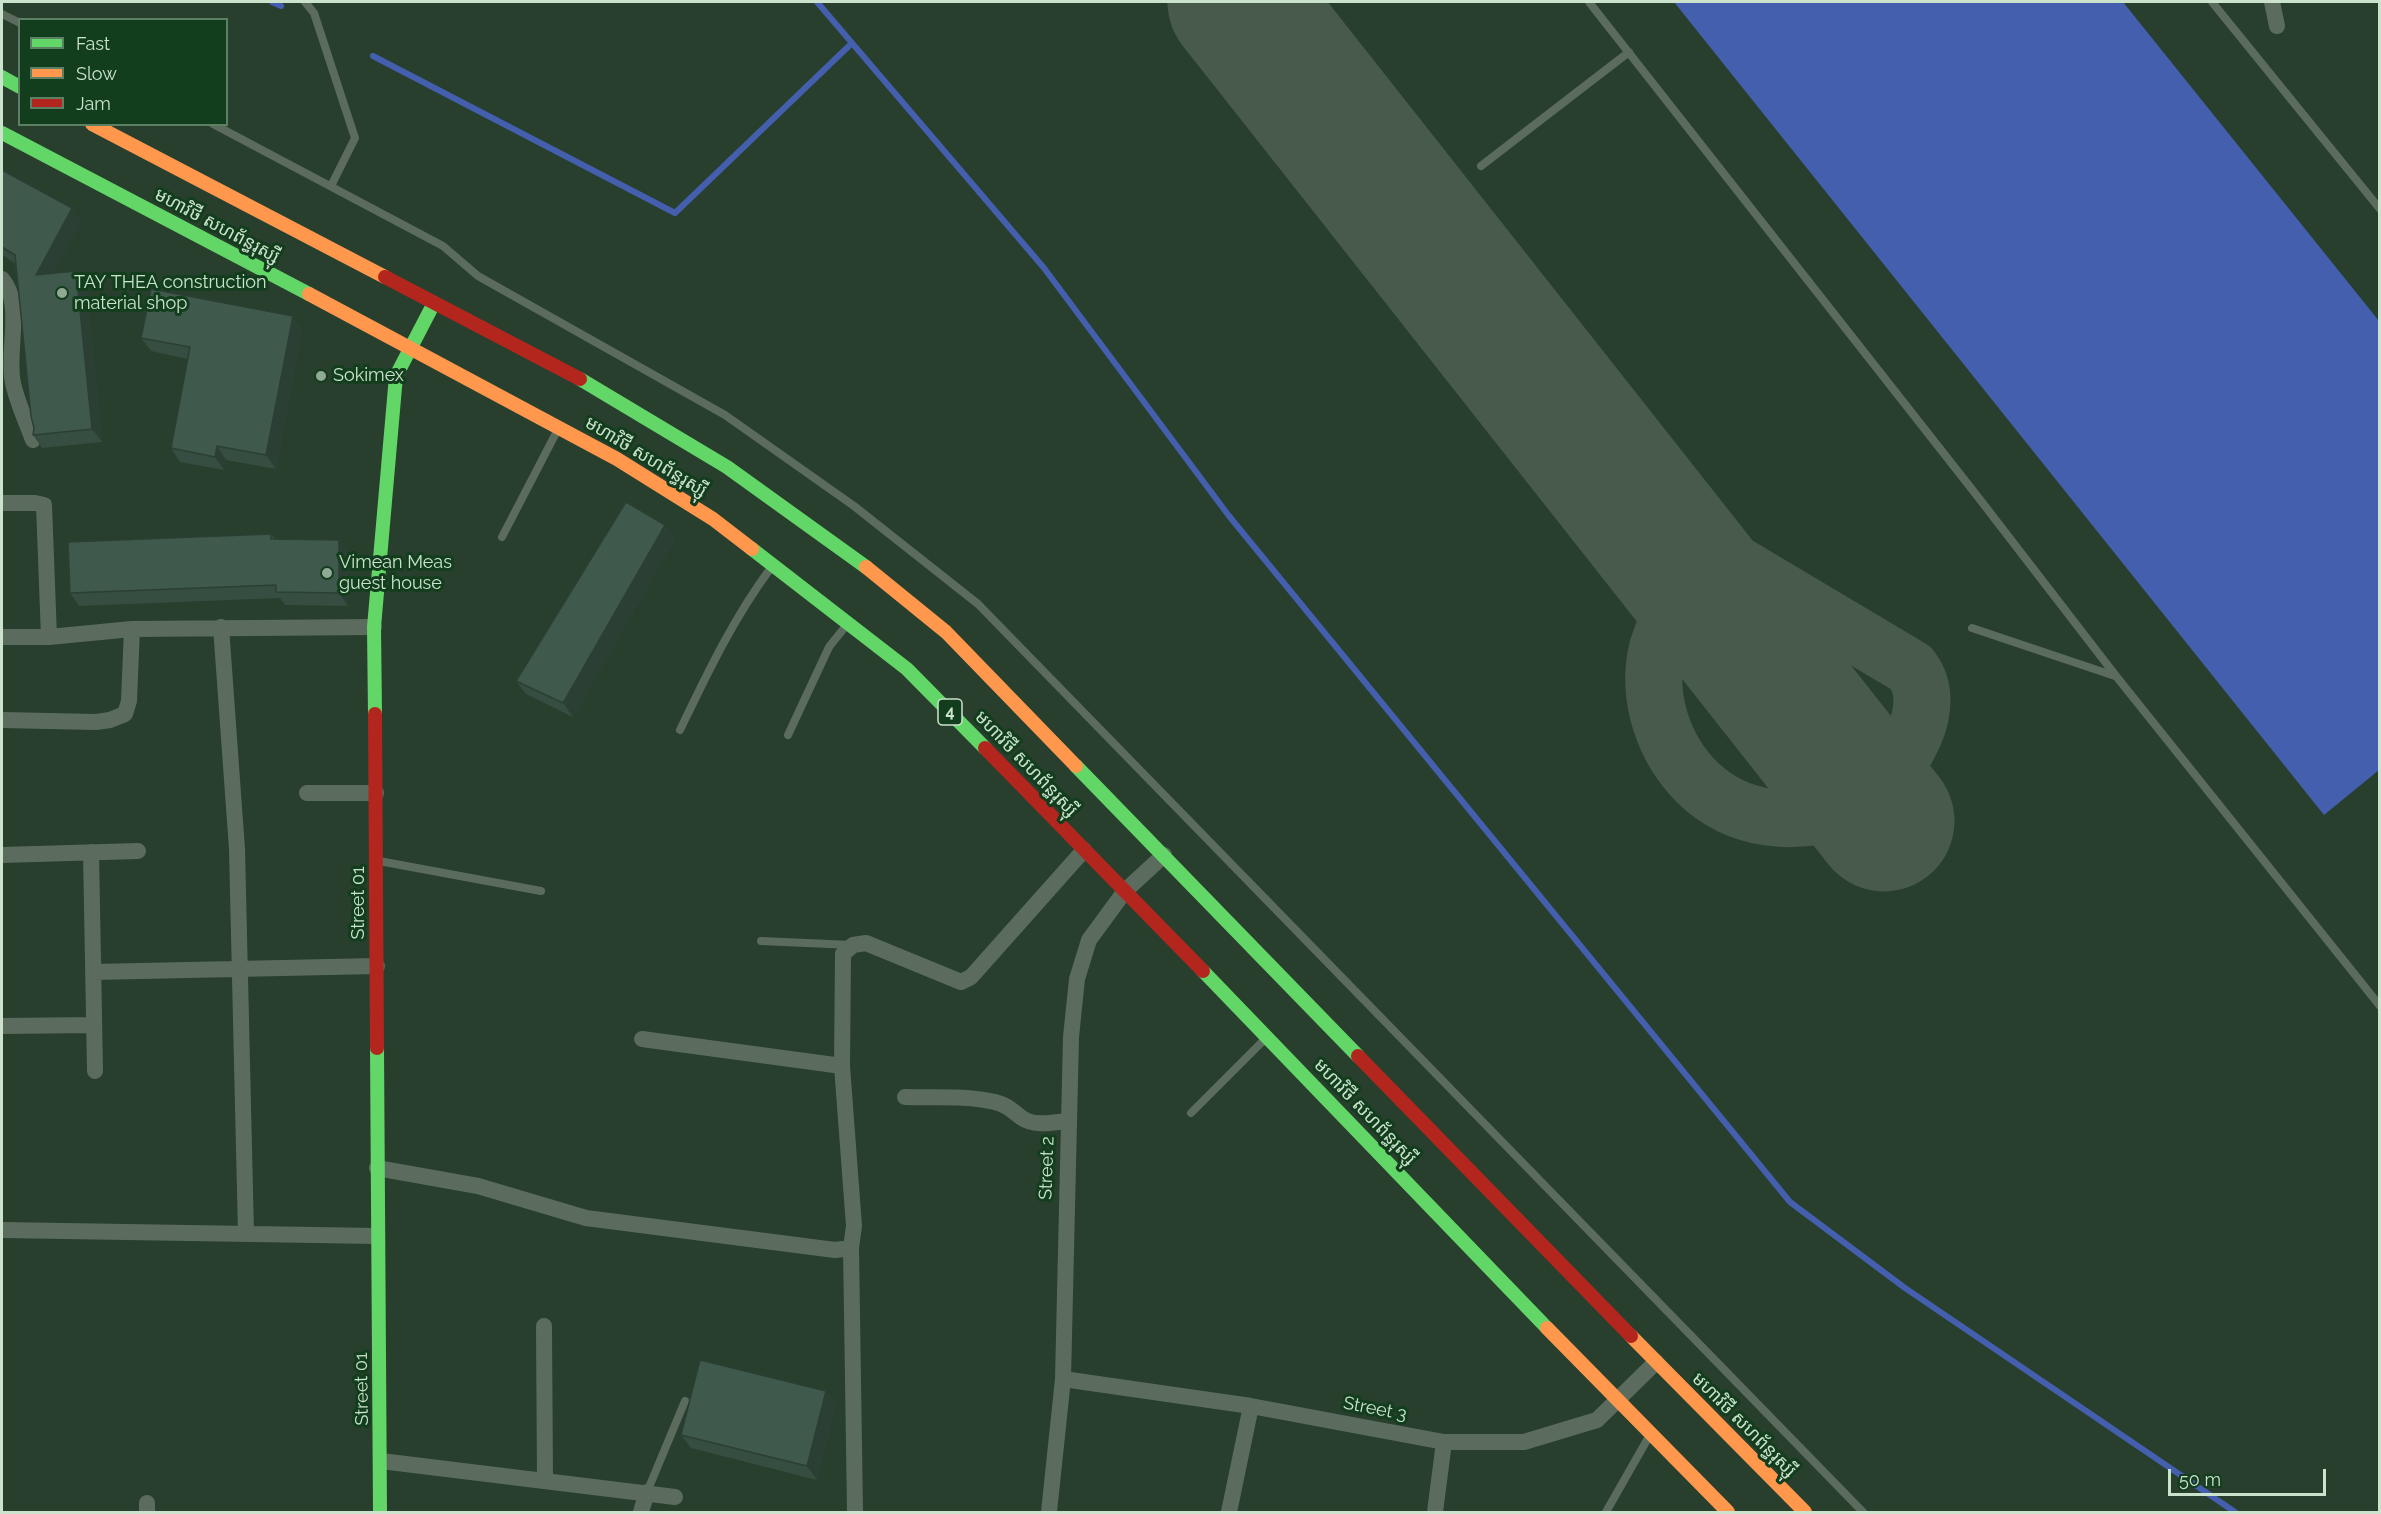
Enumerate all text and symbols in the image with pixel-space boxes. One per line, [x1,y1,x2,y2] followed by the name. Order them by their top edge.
[18,18,228,126] legend
[76,33,110,54] text: Fast
[76,63,117,84] text: Slow
[76,93,111,114] text: Jam
[151,184,283,268] street label: មហាវិថី សហព័ន្ធរុស្ស៊ី
[74,272,267,314] place label: TAY THEA construction material shop
[55,286,69,300] marker: TAY THEA construction material shop
[333,365,404,387] place label: Sokimex
[314,369,328,383] marker: Sokimex
[581,412,711,502] street label: មហាវិថី សហព័ន្ធរុស្ស៊ី
[339,552,452,594] place label: Vimean Meas guest house
[320,566,334,580] marker: Vimean Meas guest house
[938,699,962,725] road number: 4
[970,707,1082,821] street label: មហាវិថី សហព័ន្ធរុស្ស៊ី
[348,866,370,940] street label: Street 01
[1309,1055,1421,1169] street label: មហាវិថី សហព័ន្ធរុស្ស៊ី
[1035,1136,1059,1200] street label: Street 2
[351,1352,373,1426] street label: Street 01
[1687,1368,1801,1482] street label: មហាវិថី សហព័ន្ធរុស្ស៊ី
[1341,1392,1409,1426] street label: Street 3
[2171,1457,2328,1495] scale bar
[2179,1469,2221,1490] text: 50 m

